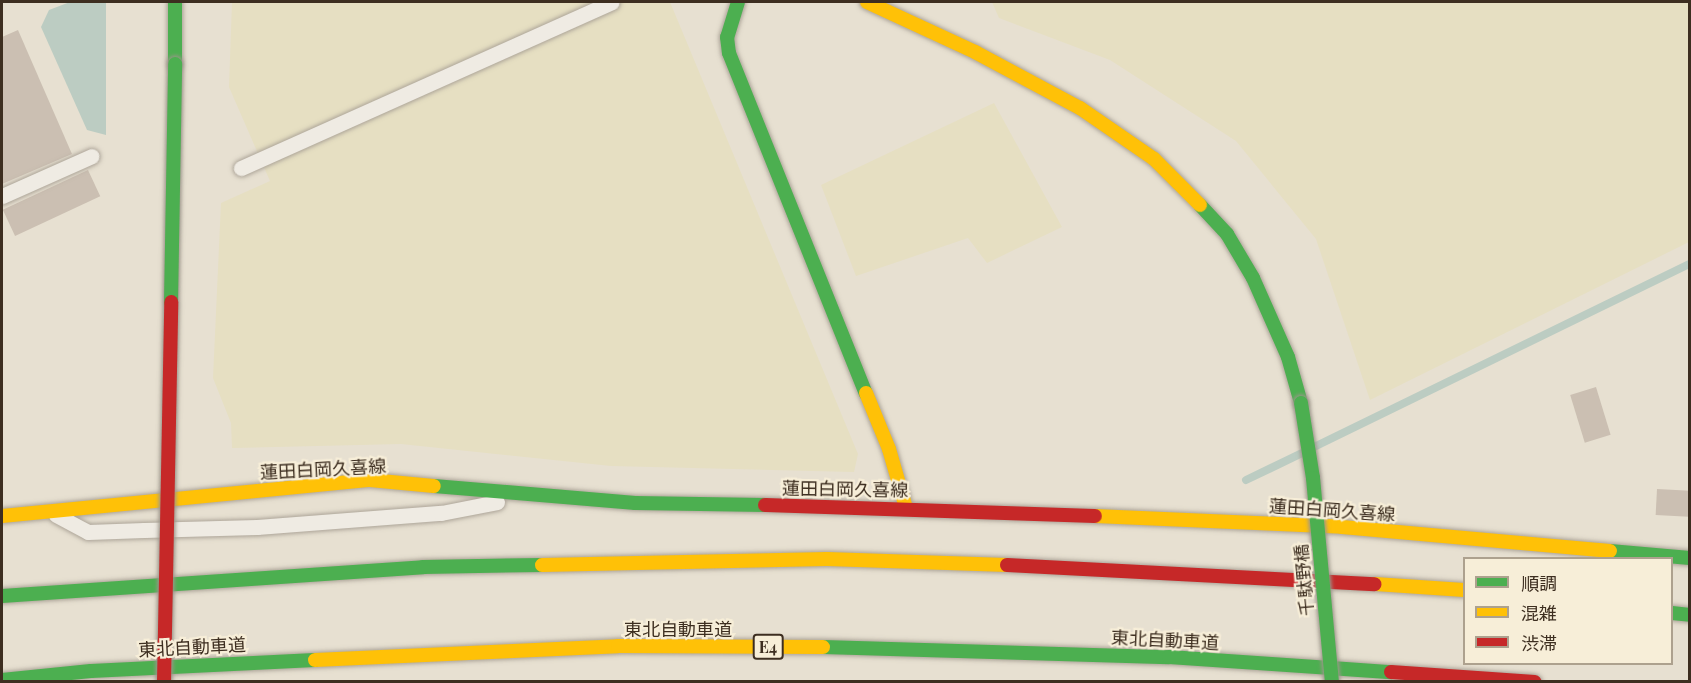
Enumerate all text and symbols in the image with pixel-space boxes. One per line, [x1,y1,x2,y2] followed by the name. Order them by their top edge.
[260,455,386,483] street label: 蓮田白岡久喜線
[782,477,908,501] street label: 蓮田白岡久喜線
[1268,495,1396,525] street label: 蓮田白岡久喜線
[1290,543,1318,617] street label: 千駄野橋
[1463,557,1673,665] legend
[1521,571,1557,595] text: 順調
[1521,601,1557,625] text: 混雑
[624,618,732,640] street label: 東北自動車道
[1111,626,1219,654] street label: 東北自動車道
[1521,631,1557,655] text: 渋滞
[138,633,246,661] street label: 東北自動車道
[752,634,784,660] road number: E4

